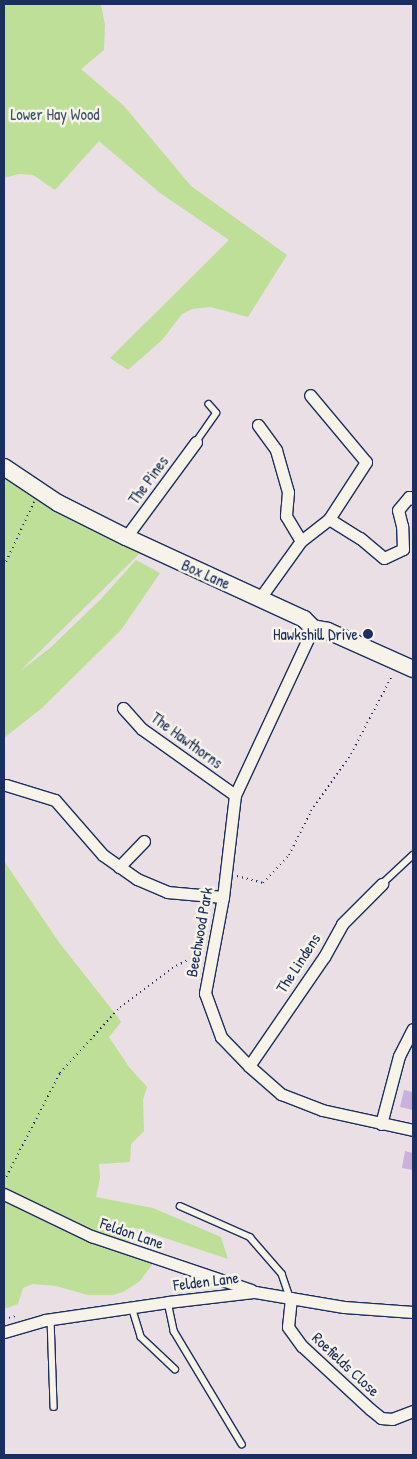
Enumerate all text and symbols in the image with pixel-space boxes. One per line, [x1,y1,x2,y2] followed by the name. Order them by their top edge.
[10,104,100,124] park label: Lower Hay Wood
[124,452,172,508] street label: The Pines
[179,555,233,593] street label: Box Lane
[273,624,358,644] place label: Hawkshill Drive
[362,628,374,640] marker: Hawkshill Drive
[148,708,226,772] street label: The Hawthorns
[182,886,216,978] street label: Beechwood Park
[272,930,324,996] street label: The Lindens
[98,1213,166,1253] street label: Feldon Lane
[172,1267,240,1295] street label: Felden Lane
[308,1328,384,1400] street label: Roefields Close

